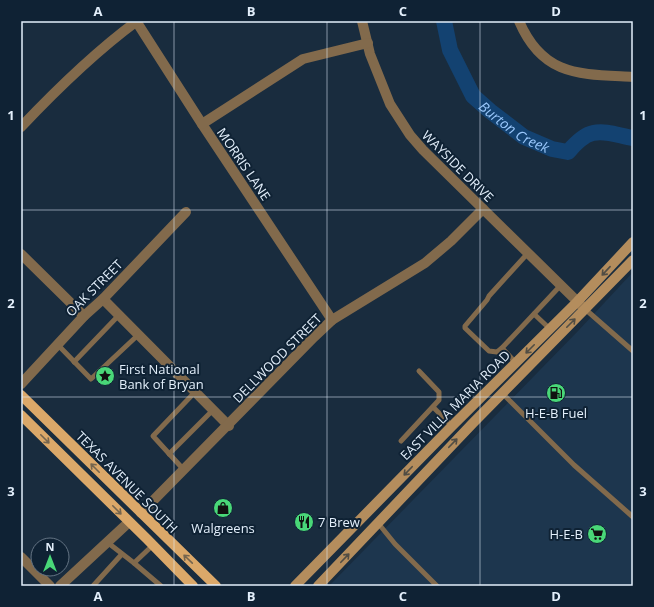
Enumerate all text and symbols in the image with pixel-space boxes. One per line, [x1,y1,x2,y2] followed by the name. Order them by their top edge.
[94,2,103,20] text: A
[247,2,256,20] text: B
[399,2,407,20] text: C
[551,2,561,20] text: D
[475,97,554,157] water label: Burton Creek
[7,106,15,124] text: 1
[639,106,647,124] text: 1
[213,124,275,204] street label: MORRIS LANE
[418,126,498,206] street label: WAYSIDE DRIVE
[62,255,127,320] street label: OAK STREET
[601,266,611,276] one-way arrow
[7,294,15,312] text: 2
[639,294,647,312] text: 2
[228,309,326,407] street label: DELLWOOD STREET
[566,318,576,328] one-way arrow
[525,344,535,354] one-way arrow
[396,346,514,464] street label: EAST VILLA MARIA ROAD
[119,360,204,393] place label: First National Bank of Bryan
[94,365,116,387] place icon: First National Bank of Bryan
[545,382,567,404] fuel station icon: H-E-B Fuel
[525,404,587,422] place label: H-E-B Fuel
[72,427,182,537] street label: TEXAS AVENUE SOUTH
[40,434,50,444] one-way arrow
[449,438,458,448] one-way arrow
[90,463,100,473] one-way arrow
[403,466,413,476] one-way arrow
[7,482,15,500] text: 3
[639,482,647,500] text: 3
[212,497,234,519] shop icon: Walgreens
[112,505,122,515] one-way arrow
[293,511,315,533] restaurant icon: 7 Brew
[318,513,360,531] place label: 7 Brew
[191,519,255,537] place label: Walgreens
[586,523,608,545] supermarket icon: H-E-B
[549,525,583,543] place label: H-E-B
[30,537,70,577] north arrow
[46,539,54,554] text: N
[340,553,350,563] one-way arrow
[183,554,193,564] one-way arrow
[94,587,103,605] text: A
[247,587,256,605] text: B
[399,587,407,605] text: C
[551,587,561,605] text: D

